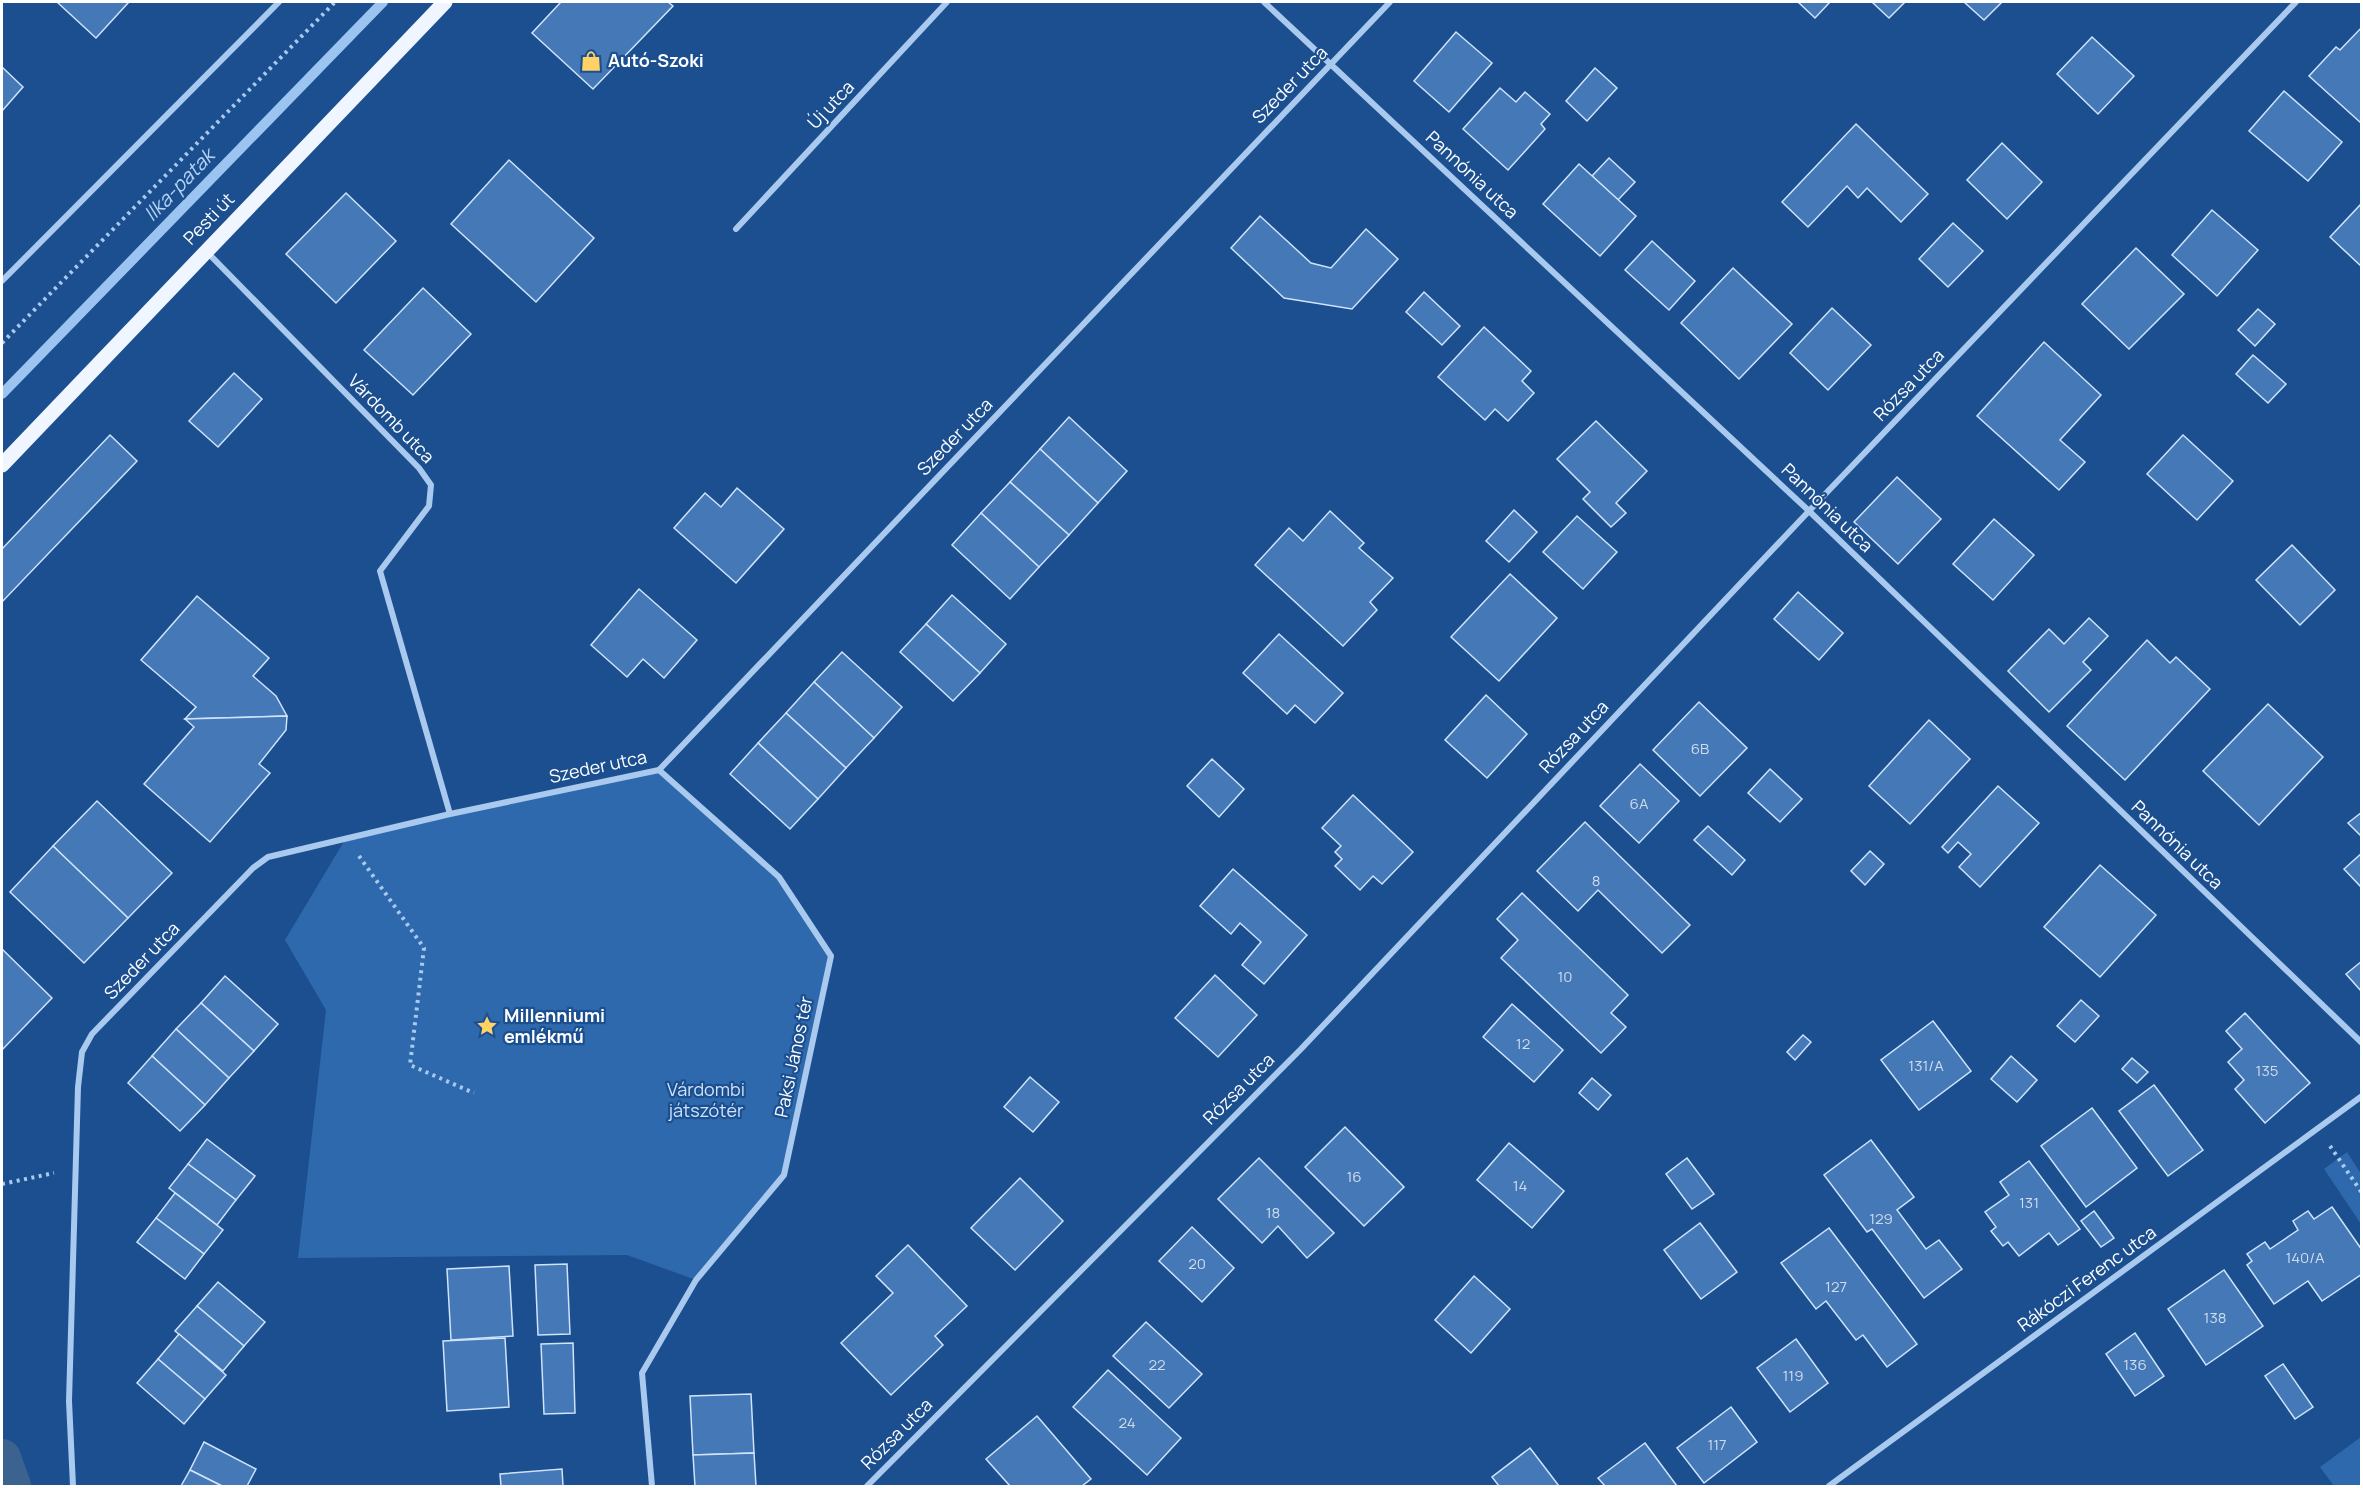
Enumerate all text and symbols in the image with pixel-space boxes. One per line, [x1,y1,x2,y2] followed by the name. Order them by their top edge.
[1246,40,1332,128] street label: Szeder utca
[608,48,704,72] place label: Autó-Szoki
[579,49,603,73] shop icon: Autó-Szoki
[802,75,859,134] street label: Új utca
[1421,125,1524,223] street label: Pannónia utca
[137,140,222,227] water label: Ilka-patak
[178,187,239,250] street label: Pesti út
[1868,343,1949,426] street label: Rózsa utca
[343,369,440,468] street label: Várdomb utca
[911,392,997,480] street label: Szeder utca
[1777,458,1879,557] street label: Pannónia utca
[1533,695,1613,778] street label: Rózsa utca
[1691,738,1709,759] house number: 6B
[547,744,649,788] street label: Szeder utca
[1630,793,1649,814] house number: 6A
[2127,795,2229,894] street label: Pannónia utca
[1592,870,1600,891] house number: 8
[98,916,184,1004] street label: Szeder utca
[1558,966,1573,987] house number: 10
[768,994,818,1120] street label: Paksi János tér
[504,1003,605,1048] place label: Millenniumi emlékmű
[475,1014,499,1038] place icon: Millenniumi emlékmű
[1516,1033,1530,1054] house number: 12
[1197,1047,1279,1129] street label: Rózsa utca
[1908,1055,1944,1076] house number: 131/A
[2256,1060,2278,1081] house number: 135
[667,1077,745,1122] park label: Várdombi játszótér
[1346,1166,1362,1187] house number: 16
[1513,1175,1527,1196] house number: 14
[2019,1192,2039,1213] house number: 131
[1266,1202,1280,1223] house number: 18
[1869,1208,1893,1229] house number: 129
[2012,1220,2160,1337] street label: Rákóczi Ferenc utca
[2285,1247,2325,1268] house number: 140/A
[1188,1253,1206,1274] house number: 20
[1825,1276,1847,1297] house number: 127
[2204,1307,2226,1328] house number: 138
[1148,1354,1166,1375] house number: 22
[2123,1354,2147,1375] house number: 136
[1782,1365,1804,1386] house number: 119
[855,1392,937,1474] street label: Rózsa utca
[1118,1412,1136,1433] house number: 24
[1707,1434,1727,1455] house number: 117

